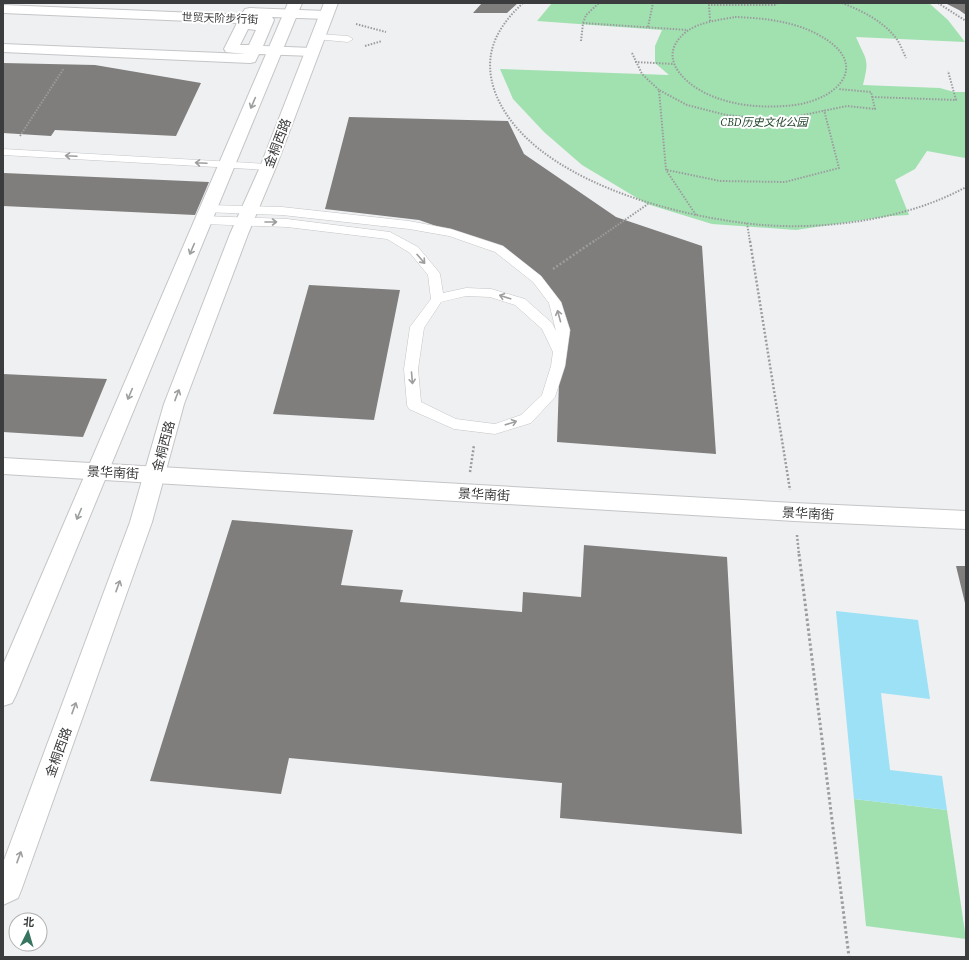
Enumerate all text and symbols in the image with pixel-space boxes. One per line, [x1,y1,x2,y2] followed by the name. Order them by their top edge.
[181,10,259,27] street label: 世贸天阶步行街
[249,97,256,109] one-way arrow
[721,115,809,130] park label: CBD历史文化公园
[260,116,295,171] street label: 金桐西路
[65,152,78,159] one-way arrow
[195,159,208,167] one-way arrow
[264,219,277,226] one-way arrow
[187,242,195,254] one-way arrow
[417,254,426,264] one-way arrow
[498,293,511,300] one-way arrow
[555,309,562,322] one-way arrow
[408,371,416,384] one-way arrow
[126,388,133,400] one-way arrow
[174,390,182,402] one-way arrow
[149,419,178,473] street label: 金桐西路
[505,419,517,427] one-way arrow
[87,463,139,482] street label: 景华南街
[458,485,510,504] street label: 景华南街
[782,504,834,523] street label: 景华南街
[75,508,83,520] one-way arrow
[115,581,123,593] one-way arrow
[70,703,78,715] one-way arrow
[42,725,75,780] street label: 金桐西路
[16,851,24,863] one-way arrow
[8,912,48,952] north arrow
[23,915,35,930] text: 北

